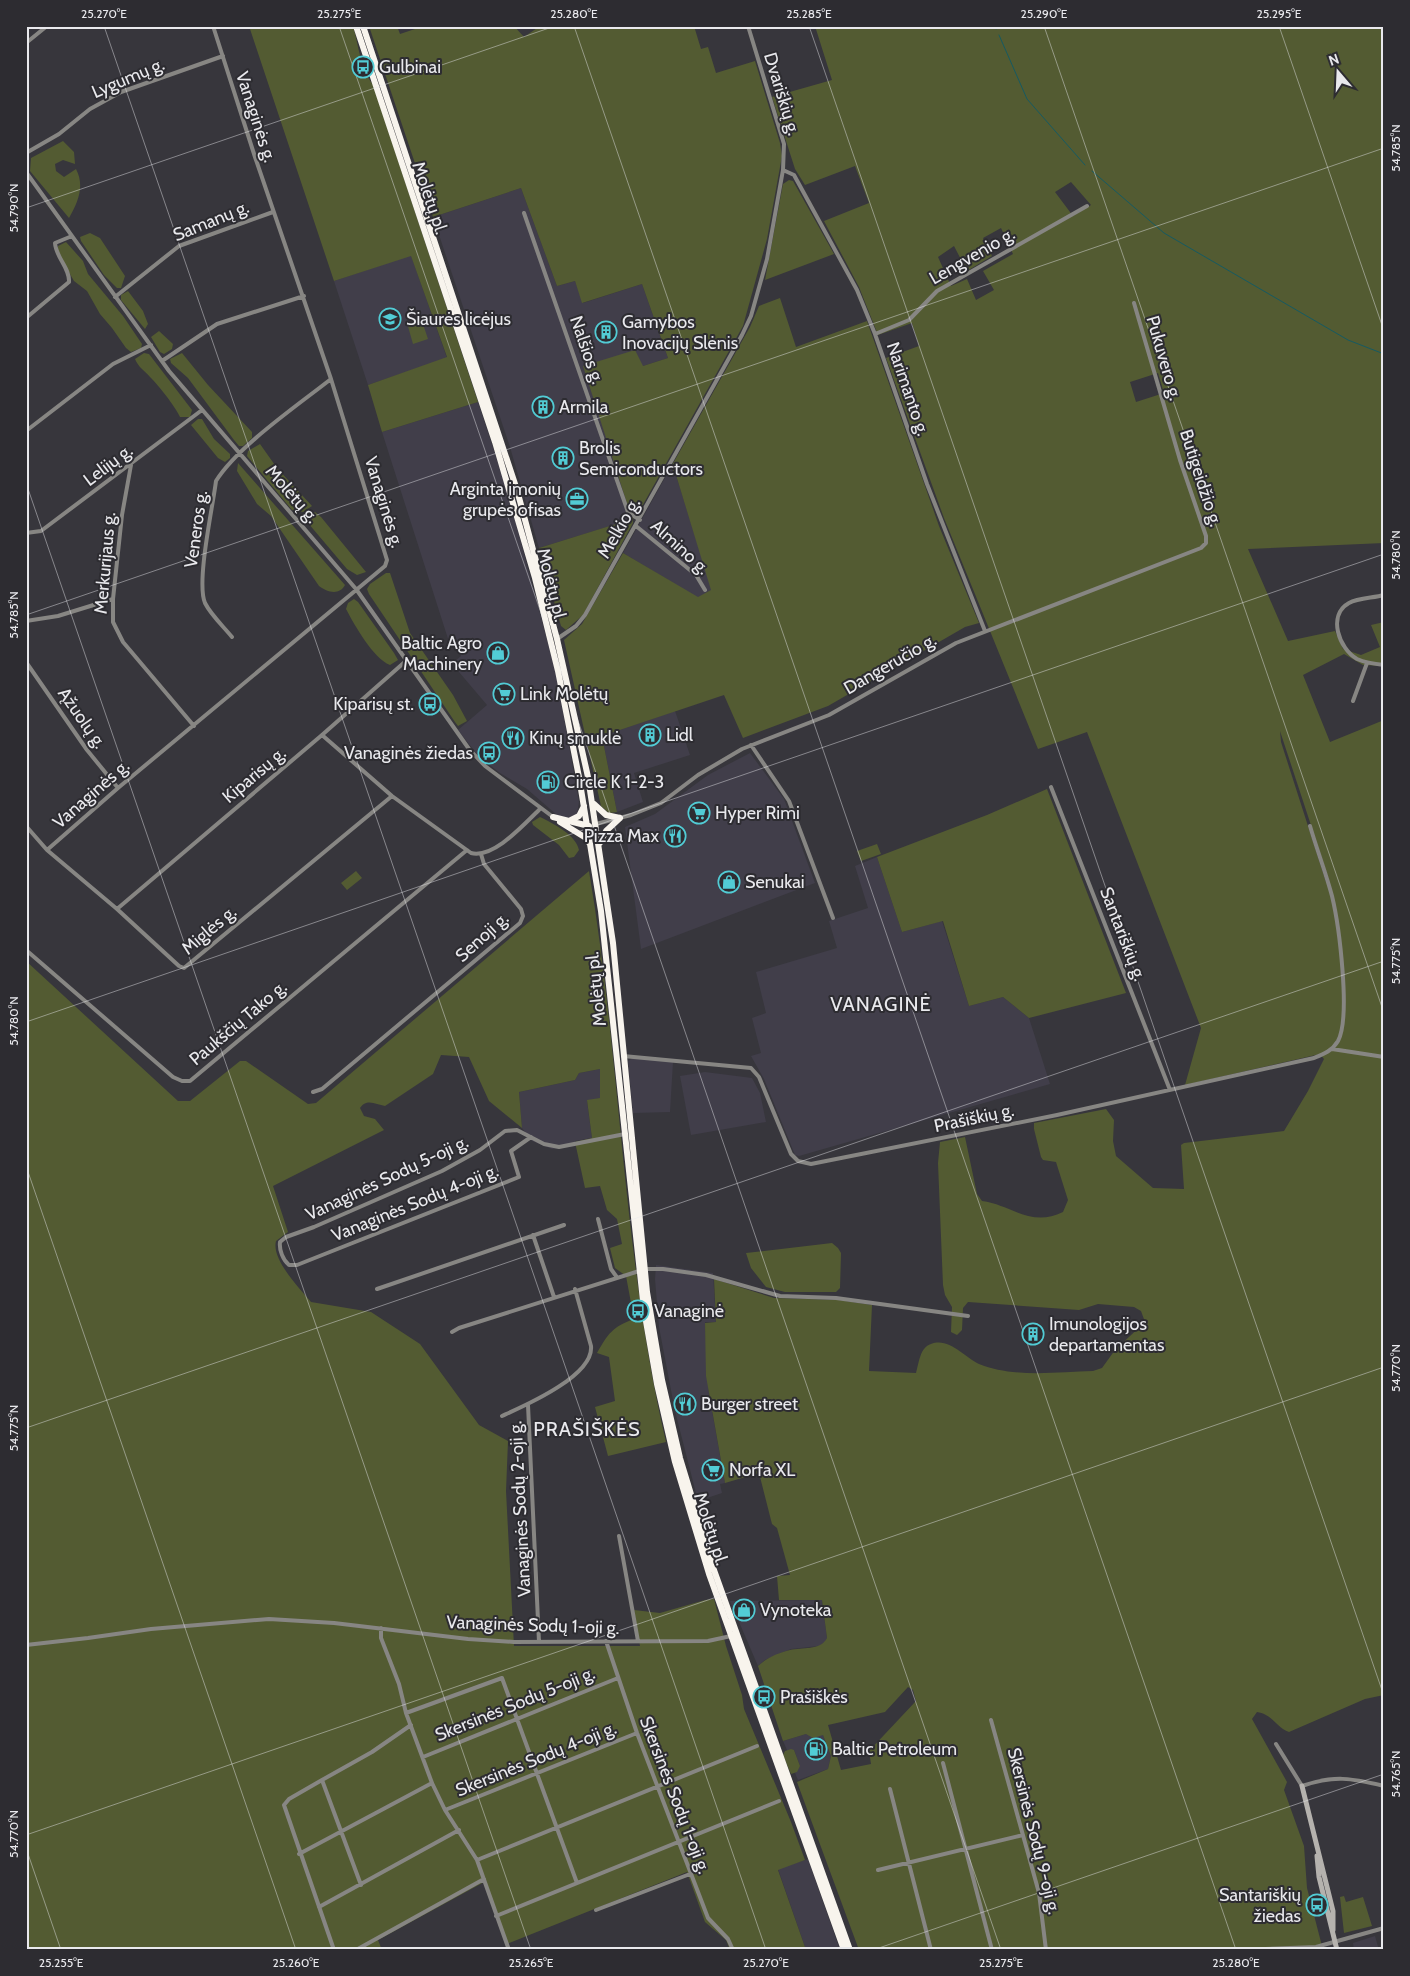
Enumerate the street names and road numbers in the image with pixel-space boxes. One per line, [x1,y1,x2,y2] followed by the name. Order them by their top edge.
[759,50,805,138] street label: Dvariškių g.
[88,53,168,103] street label: Lygumų g.
[231,69,281,165] street label: Vanaginės g.
[407,159,453,237] street label: Molėtų pl.
[170,196,252,246] street label: Samanų g.
[925,223,1019,289] street label: Lengvenio g.
[565,313,609,387] street label: Nalšios g.
[1141,313,1187,403] street label: Pukuvero g.
[882,339,934,439] street label: Narimanto g.
[1175,427,1227,529] street label: Butigeidžio g.
[79,439,137,491] street label: Lelijų g.
[360,454,408,550] street label: Vanaginės g.
[261,460,323,528] street label: Molėtų g.
[180,489,212,569] street label: Veneros g.
[593,494,645,562] street label: Melkio g.
[90,511,120,615] street label: Merkurijaus g.
[646,515,714,579] street label: Almino g.
[532,546,572,624] street label: Molėtų pl.
[840,629,940,699] street label: Dangeručio g.
[53,683,111,753] street label: Ąžuolų g.
[218,742,290,808] street label: Kiparisų g.
[48,755,134,833] street label: Vanaginės g.
[1095,884,1151,984] street label: Santariškių g.
[177,901,241,959] street label: Miglės g.
[451,907,513,967] street label: Senoji g.
[581,950,611,1028] street label: Molėtų pl.
[185,976,291,1070] street label: Paukščių Tako g.
[932,1099,1016,1137] street label: Prašiškių g.
[302,1131,472,1225] street label: Vanaginės Sodų 5-oji g.
[328,1160,502,1246] street label: Vanaginės Sodų 4-oji g.
[504,1420,536,1598] street label: Vanaginės Sodų 2-oji g.
[689,1490,733,1568] street label: Molėtų pl.
[446,1611,620,1639] street label: Vanaginės Sodų 1-oji g.
[432,1662,598,1746] street label: Skersinės Sodų 5-oji g.
[635,1713,715,1877] street label: Skersinės Sodų 1-oji g.
[452,1717,620,1801] street label: Skersinės Sodų 4-oji g.
[1003,1745,1065,1917] street label: Skersinės Sodų 9-oji g.

